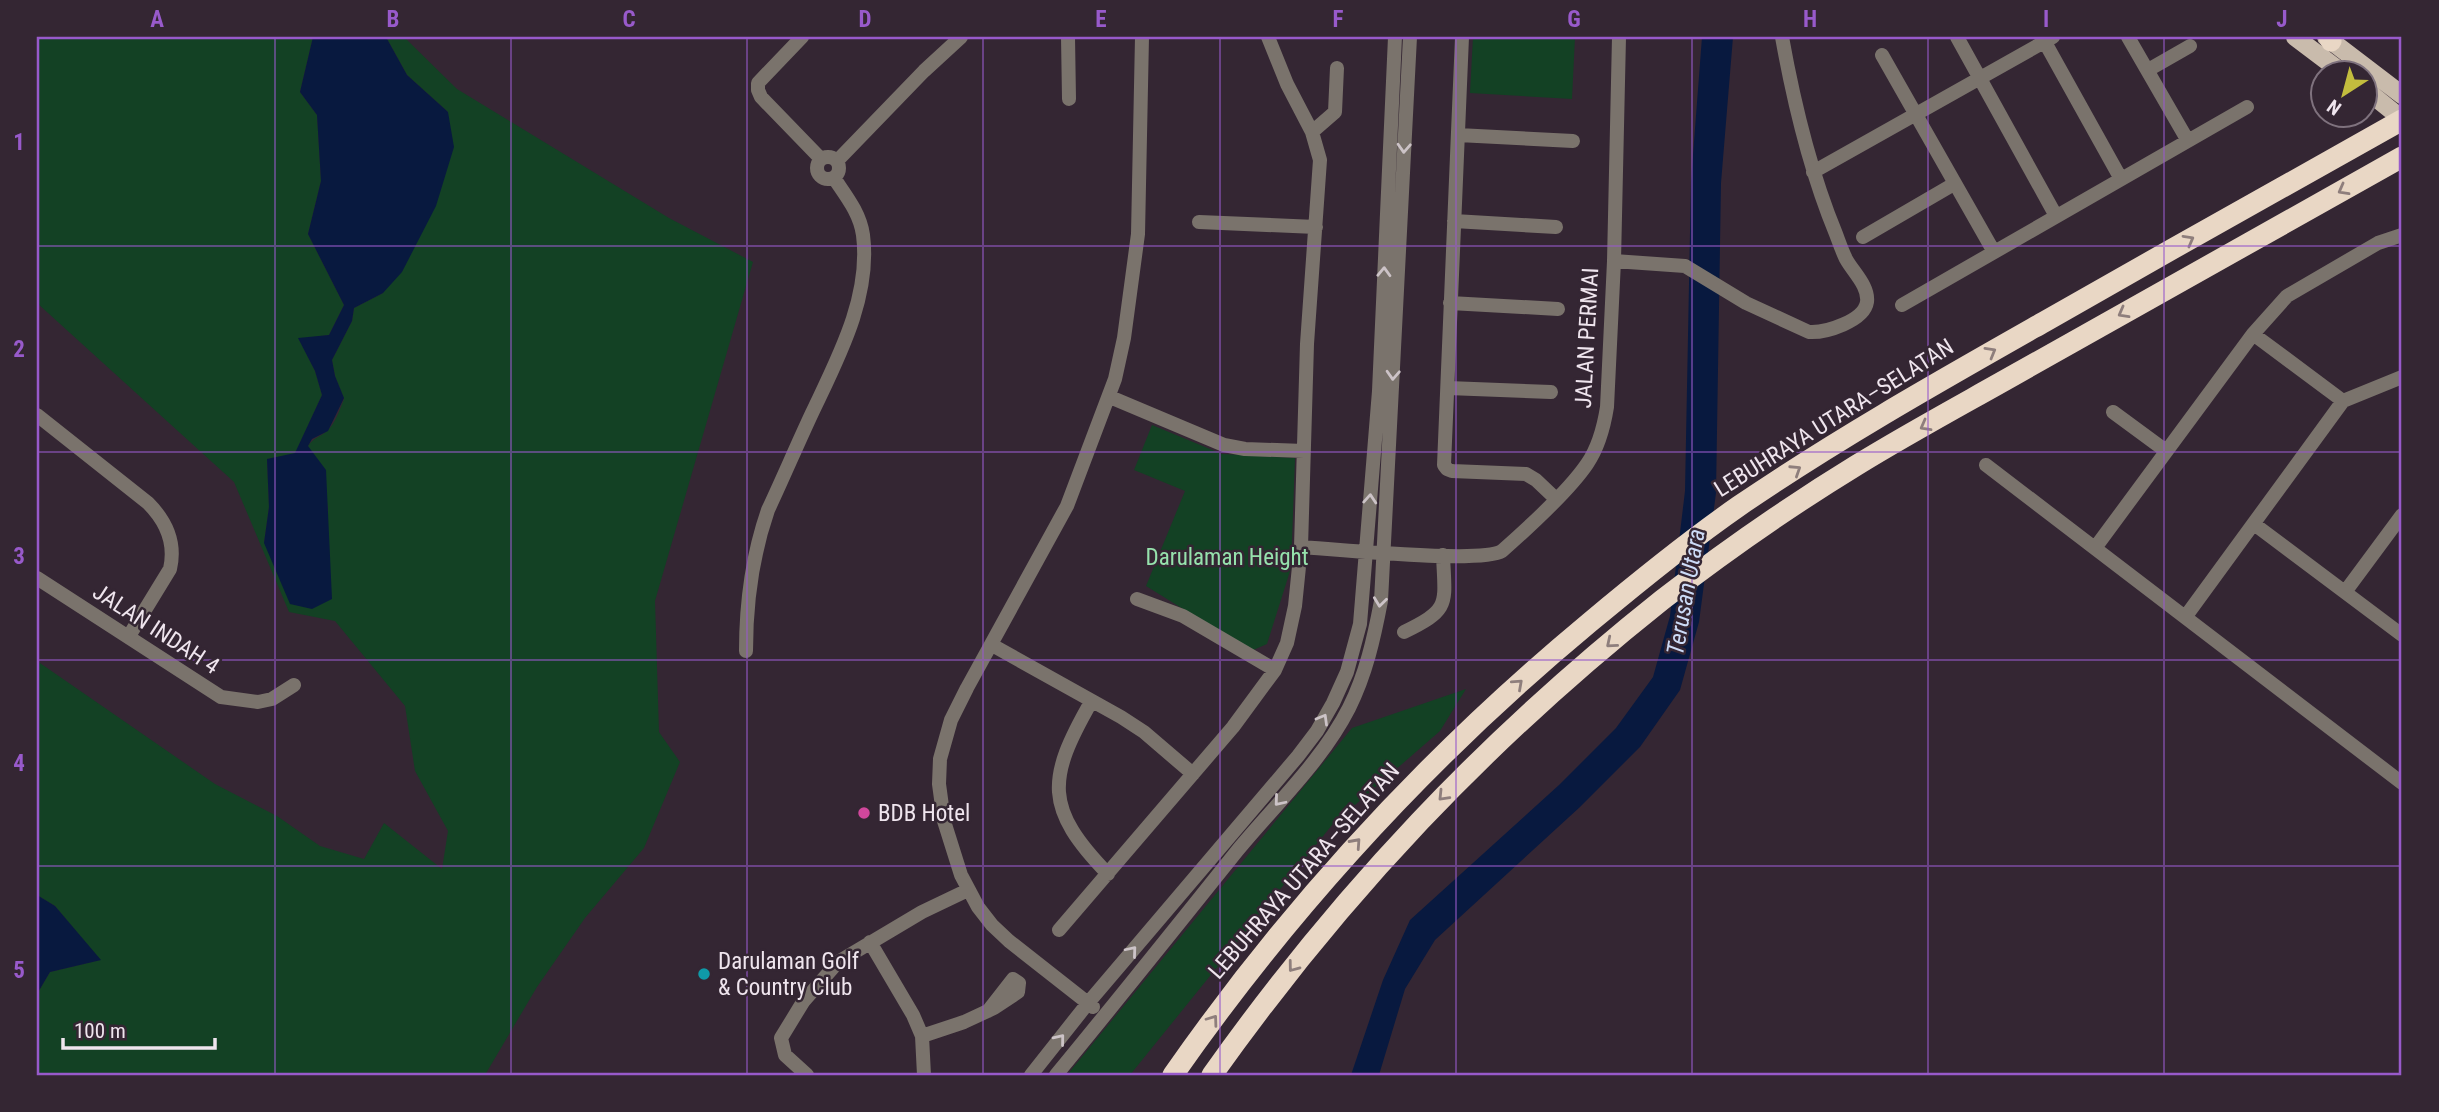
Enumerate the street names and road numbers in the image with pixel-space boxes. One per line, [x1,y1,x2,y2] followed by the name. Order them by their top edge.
[1570,267,1604,409] street label: JALAN PERMAI
[1709,333,1959,503] street label: LEBUHRAYA UTARA–SELATAN
[88,578,224,680] street label: JALAN INDAH 4
[1203,758,1405,984] street label: LEBUHRAYA UTARA–SELATAN

